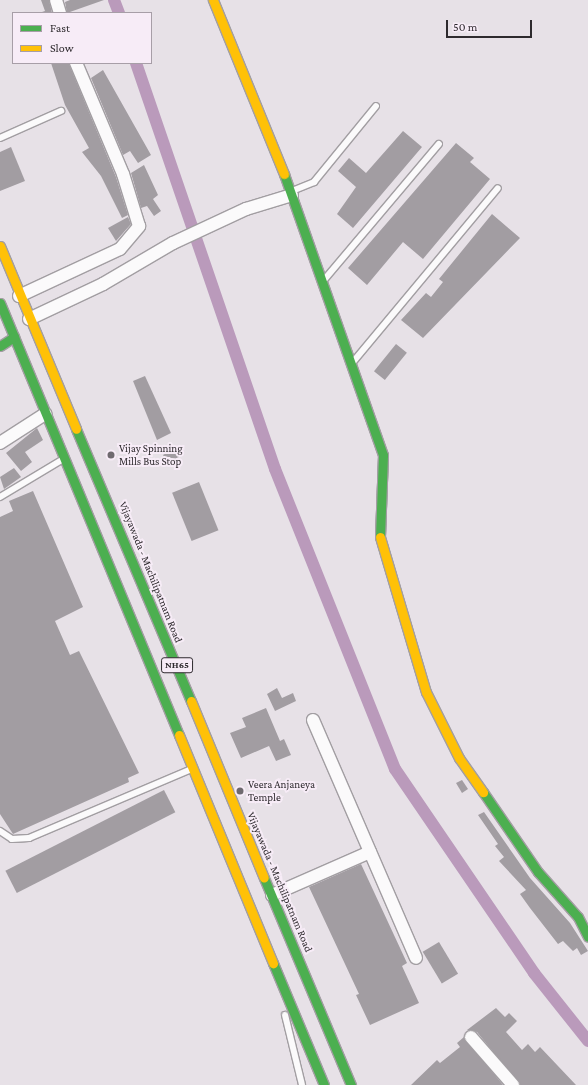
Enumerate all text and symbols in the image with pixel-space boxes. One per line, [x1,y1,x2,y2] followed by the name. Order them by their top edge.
[12,12,152,64] legend
[448,12,534,38] scale bar
[453,20,477,34] text: 50 m
[50,21,70,35] text: Fast
[50,41,74,55] text: Slow
[119,442,183,468] place label: Vijay Spinning Mills Bus Stop
[106,450,116,460] marker: Vijay Spinning Mills Bus Stop
[117,500,185,644] street label: Vijayawada - Machilipatnam Road
[161,657,193,673] road number: NH65
[248,778,315,804] place label: Veera Anjaneya Temple
[235,786,245,796] marker: Veera Anjaneya Temple
[244,810,316,954] street label: Vijayawada - Machilipatnam Road

